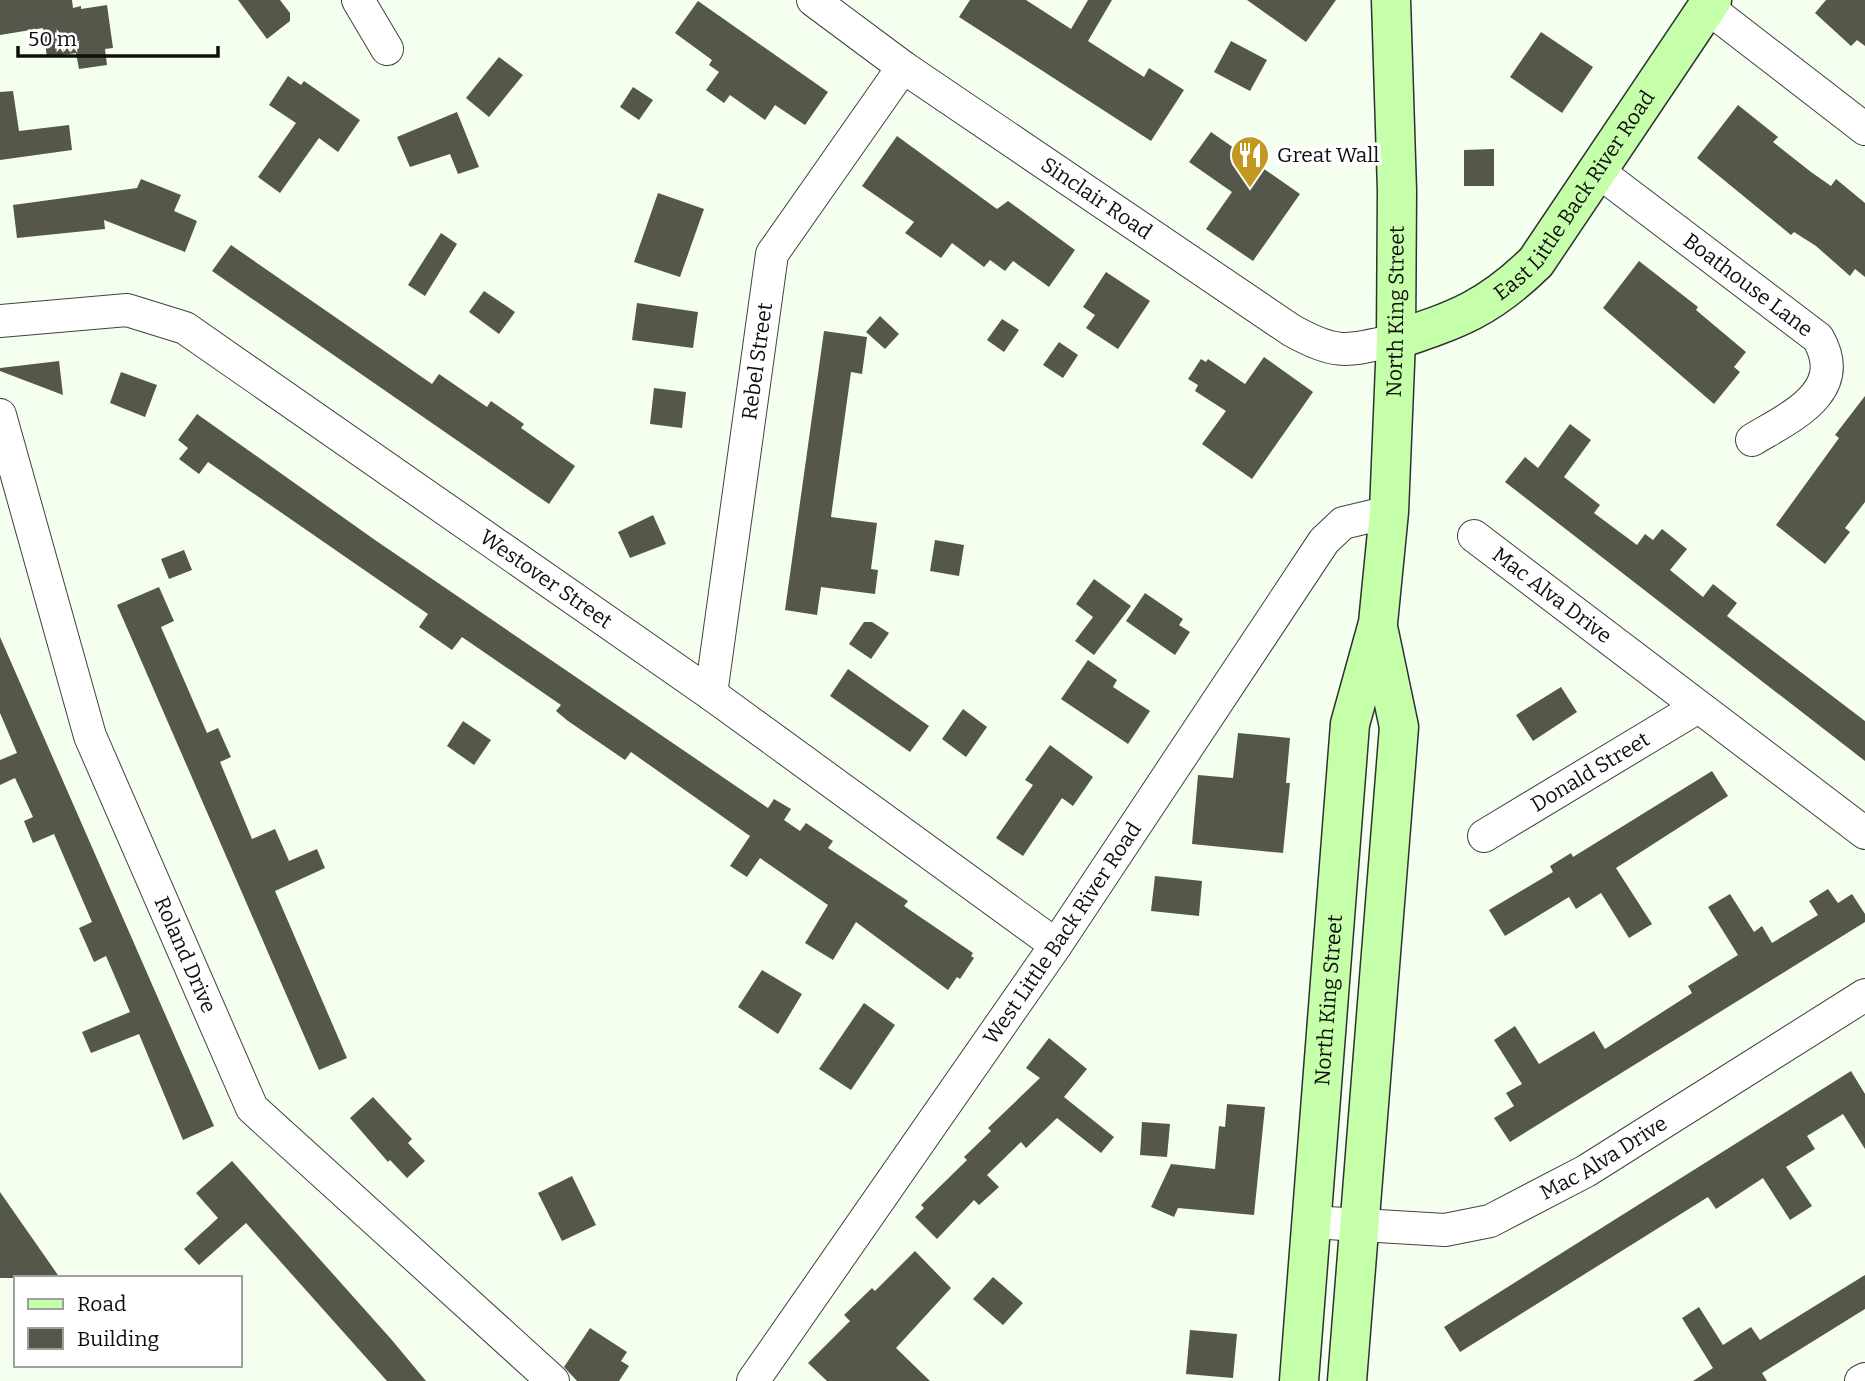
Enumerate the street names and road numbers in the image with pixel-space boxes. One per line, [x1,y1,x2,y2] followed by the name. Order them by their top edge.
[1489,86,1660,306] street label: East Little Back River Road
[1036,151,1157,245] street label: Sinclair Road
[1381,225,1410,398] street label: North King Street
[1678,228,1818,342] street label: Boathouse Lane
[736,300,778,421] street label: Rebel Street
[475,524,618,635] street label: Westover Street
[1487,542,1617,649] street label: Mac Alva Drive
[1526,726,1655,818] street label: Donald Street
[978,817,1147,1050] street label: West Little Back River Road
[149,893,222,1017] street label: Roland Drive
[1309,913,1348,1087] street label: North King Street
[1536,1110,1672,1206] street label: Mac Alva Drive

